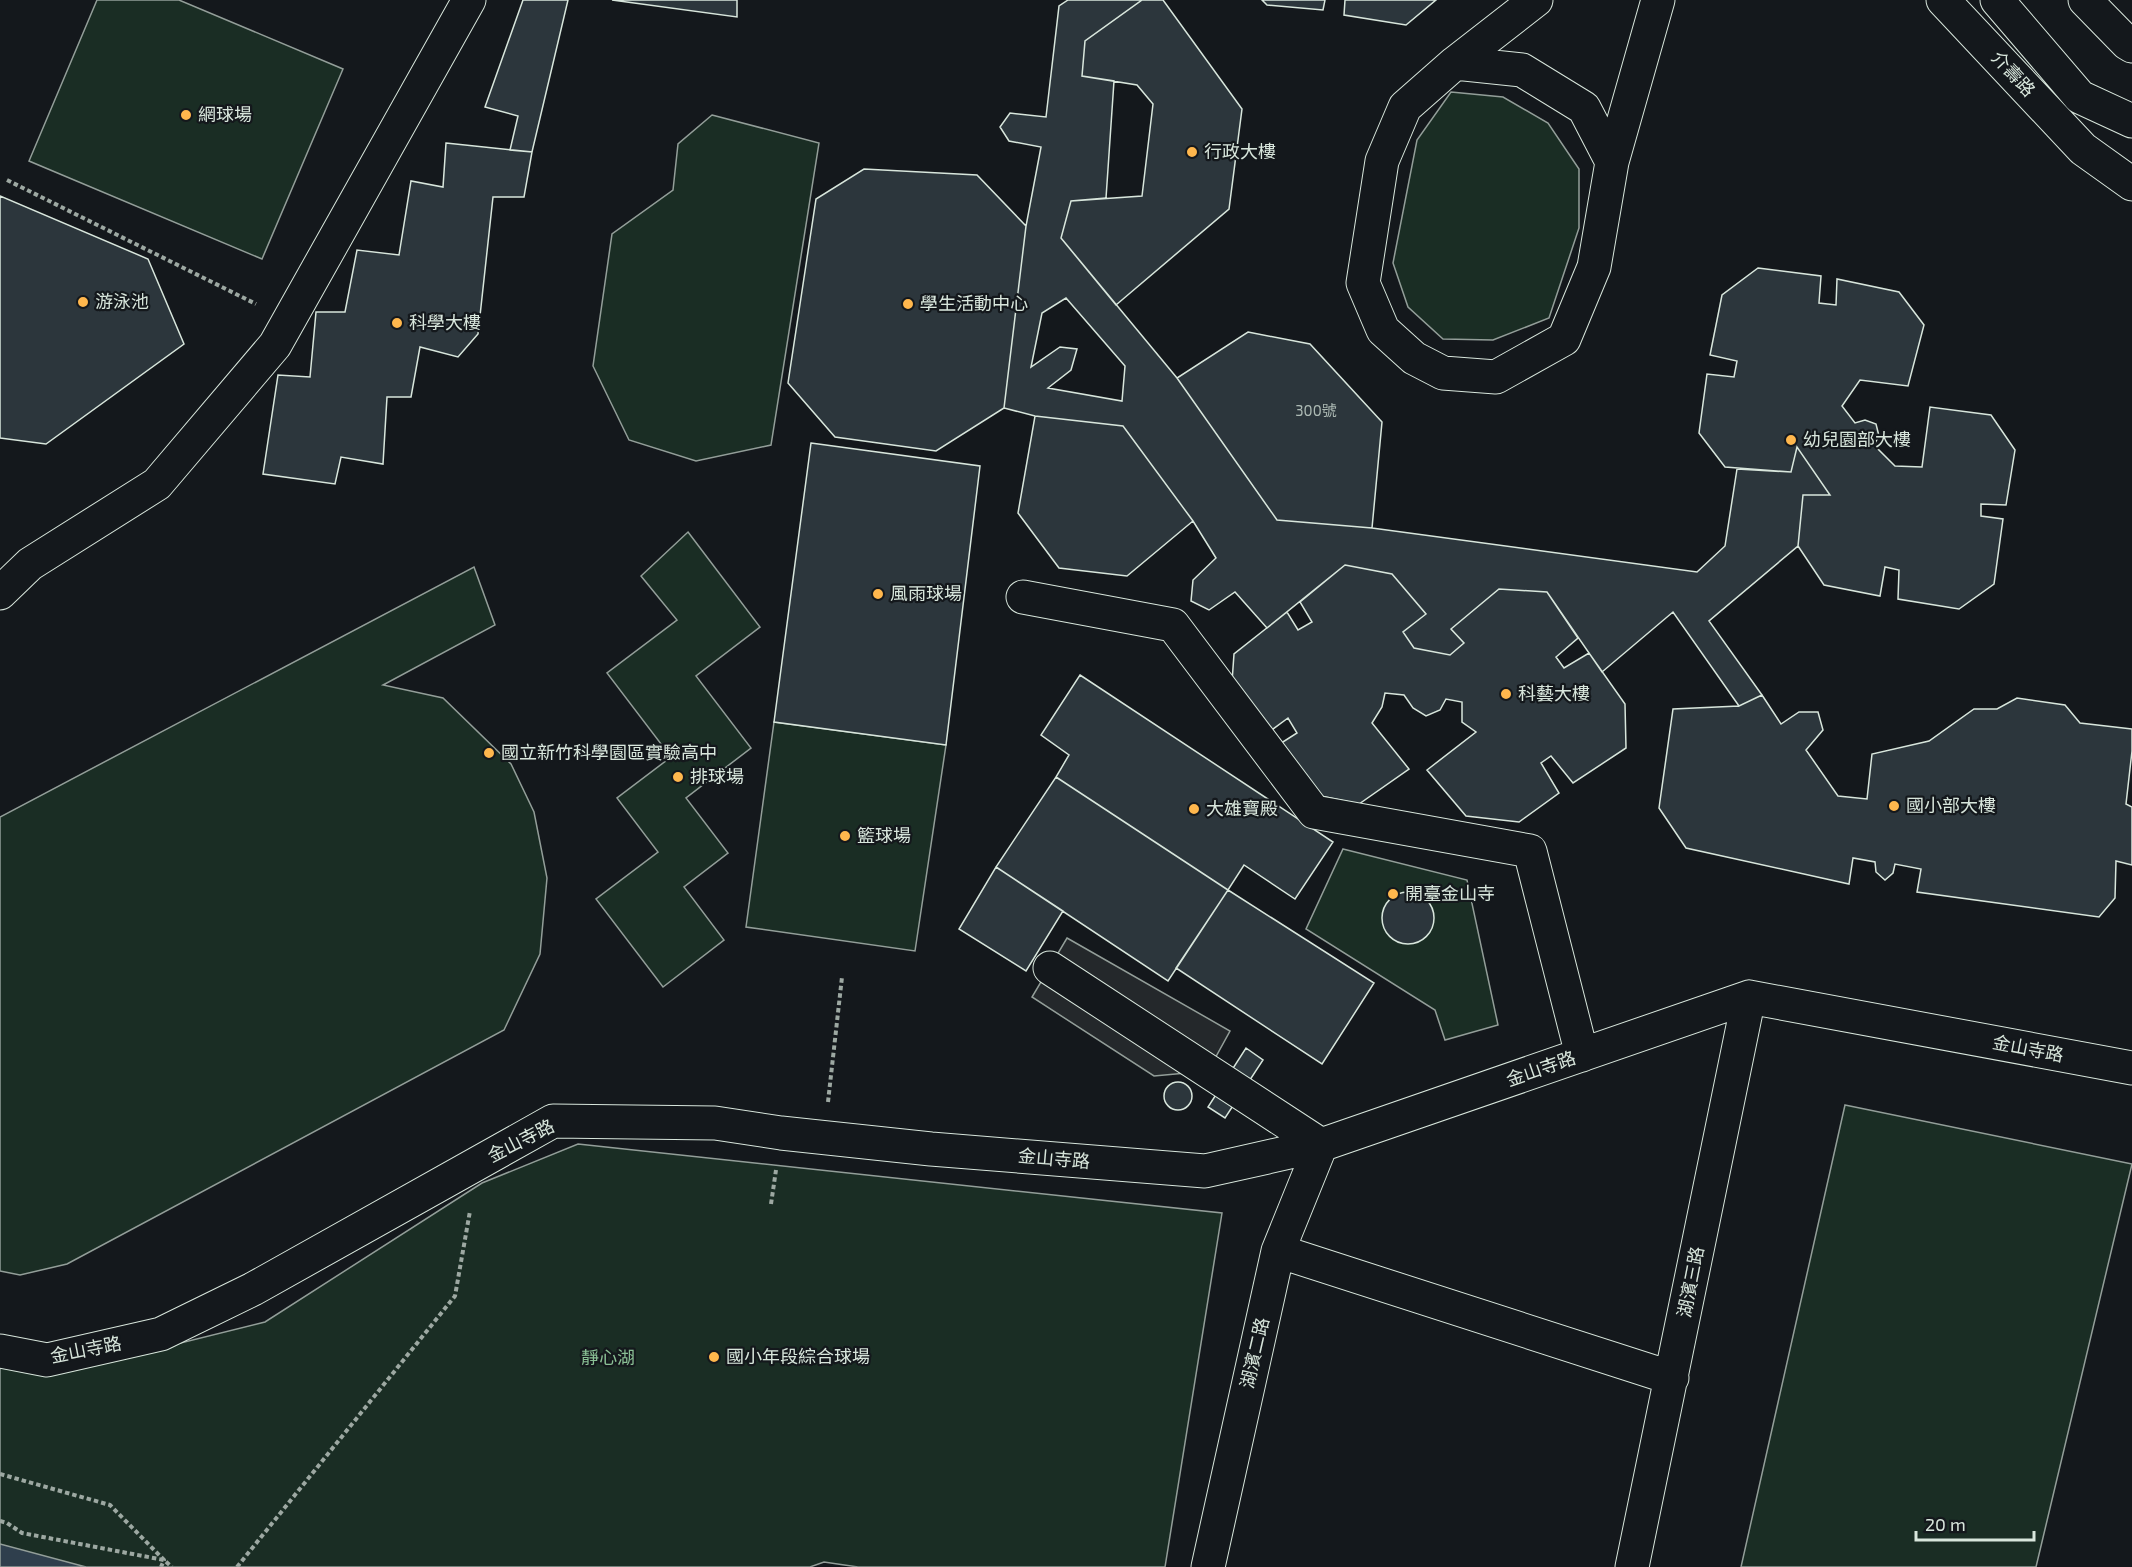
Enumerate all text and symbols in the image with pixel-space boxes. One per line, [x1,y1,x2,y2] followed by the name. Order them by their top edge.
[1987,46,2040,101] street label: 介壽路
[198,103,252,125] place label: 網球場
[179,108,193,122] marker: 網球場
[1204,140,1276,162] place label: 行政大樓
[1185,145,1199,159] marker: 行政大樓
[95,290,149,312] place label: 游泳池
[920,292,1028,314] place label: 學生活動中心
[76,295,90,309] marker: 游泳池
[901,297,915,311] marker: 學生活動中心
[409,311,481,333] place label: 科學大樓
[390,316,404,330] marker: 科學大樓
[1295,401,1337,419] house number: 300號
[1803,428,1911,450] place label: 幼兒園部大樓
[1784,433,1798,447] marker: 幼兒園部大樓
[890,582,962,604] place label: 風雨球場
[871,587,885,601] marker: 風雨球場
[1518,682,1590,704] place label: 科藝大樓
[1499,687,1513,701] marker: 科藝大樓
[501,741,717,763] place label: 國立新竹科學園區實驗高中
[482,746,496,760] marker: 國立新竹科學園區實驗高中
[690,765,744,787] place label: 排球場
[671,770,685,784] marker: 排球場
[1906,794,1996,816] place label: 國小部大樓
[1206,797,1278,819] place label: 大雄寶殿
[1887,799,1901,813] marker: 國小部大樓
[1187,802,1201,816] marker: 大雄寶殿
[857,824,911,846] place label: 籃球場
[838,829,852,843] marker: 籃球場
[1405,882,1495,904] place label: 開臺金山寺
[1386,887,1400,901] marker: 開臺金山寺
[1991,1030,2066,1066] street label: 金山寺路
[1503,1046,1578,1090] street label: 金山寺路
[483,1114,558,1166] street label: 金山寺路
[1017,1144,1091,1172] street label: 金山寺路
[1672,1244,1708,1319] street label: 湖濱三路
[1235,1315,1273,1390] street label: 湖濱二路
[48,1331,123,1367] street label: 金山寺路
[726,1345,870,1367] place label: 國小年段綜合球場
[581,1346,635,1368] park label: 靜心湖
[707,1350,721,1364] marker: 國小年段綜合球場
[1916,1504,2034,1542] scale bar
[1925,1513,1966,1535] text: 20 m

